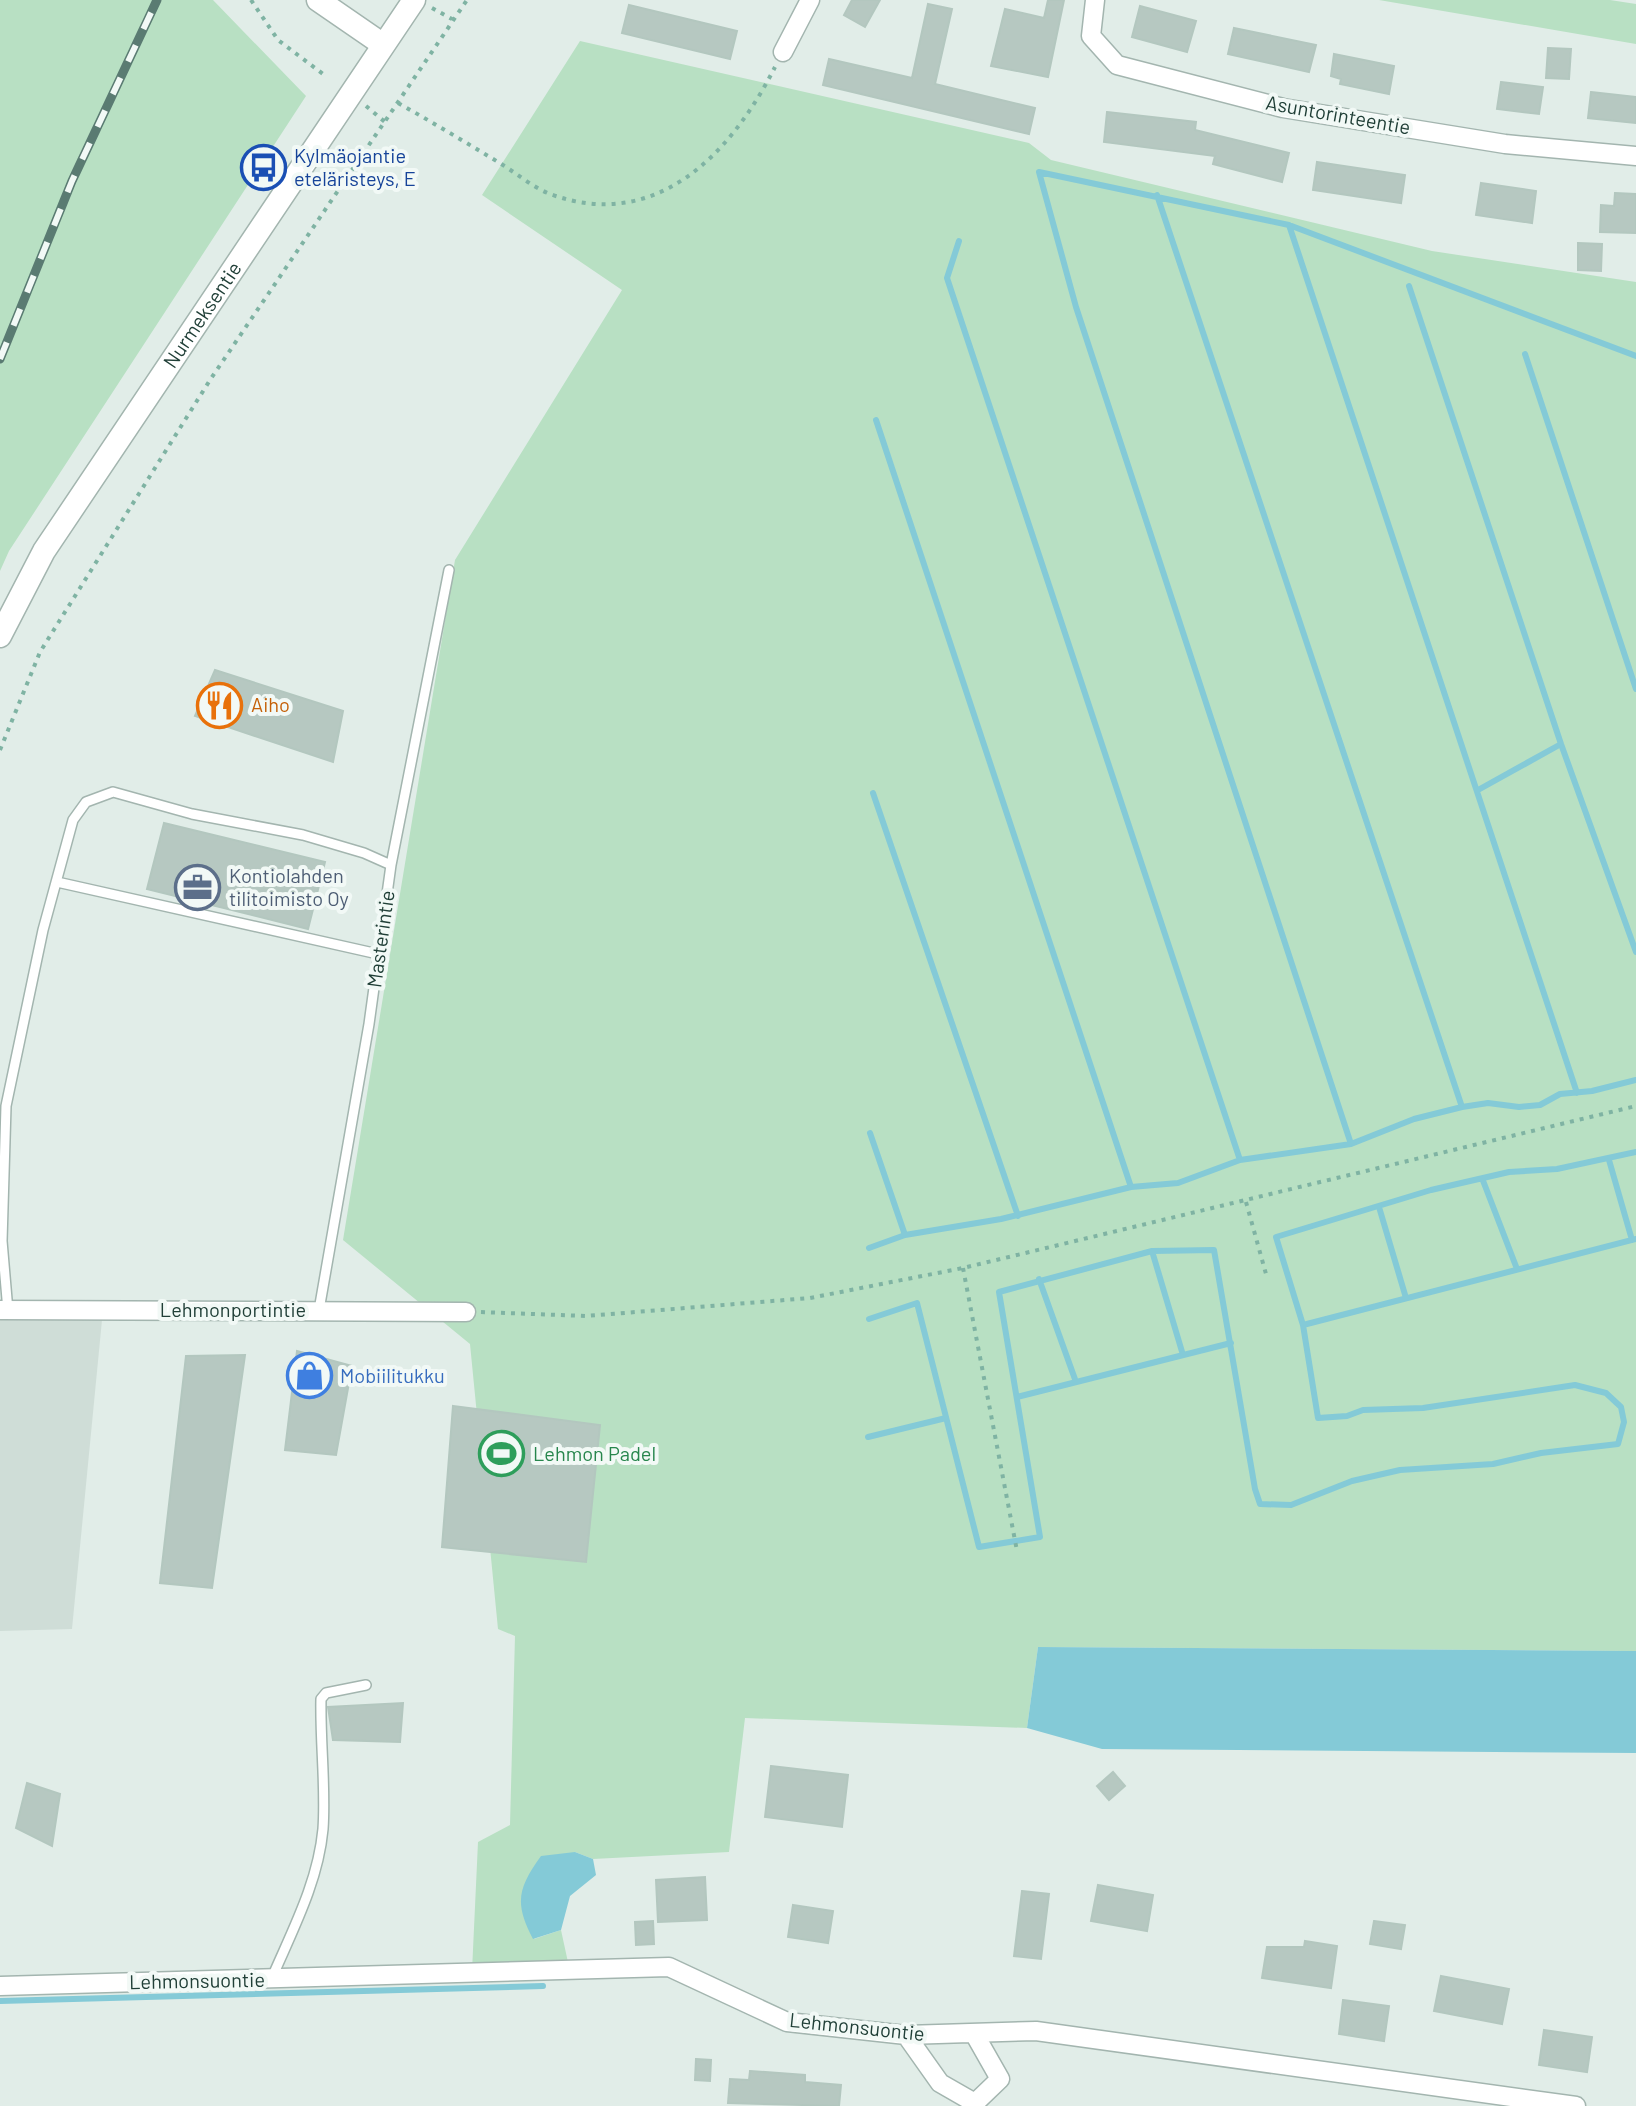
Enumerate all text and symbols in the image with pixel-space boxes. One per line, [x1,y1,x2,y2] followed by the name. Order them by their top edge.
[1264,89,1412,139] street label: Asuntorinteentie
[239,143,287,191] bus stop icon: Kylmäojantie eteläristeys, E
[294,143,416,190] place label: Kylmäojantie eteläristeys, E
[157,257,246,372] street label: Nurmeksentie
[196,681,244,729] restaurant icon: Aiho
[251,692,290,716] place label: Aiho
[174,863,222,911] office icon: Kontiolahden tilitoimisto Oy
[229,863,349,910] place label: Kontiolahden tilitoimisto Oy
[361,889,399,989] street label: Masterintie
[160,1297,306,1321] street label: Lehmonportintie
[285,1352,333,1400] shop icon: Mobiilitukku
[340,1363,445,1387] place label: Mobiilitukku
[478,1430,526,1478] sports icon: Lehmon Padel
[533,1441,656,1465] place label: Lehmon Padel
[129,1967,265,1993] street label: Lehmonsuontie
[788,2007,926,2045] street label: Lehmonsuontie

